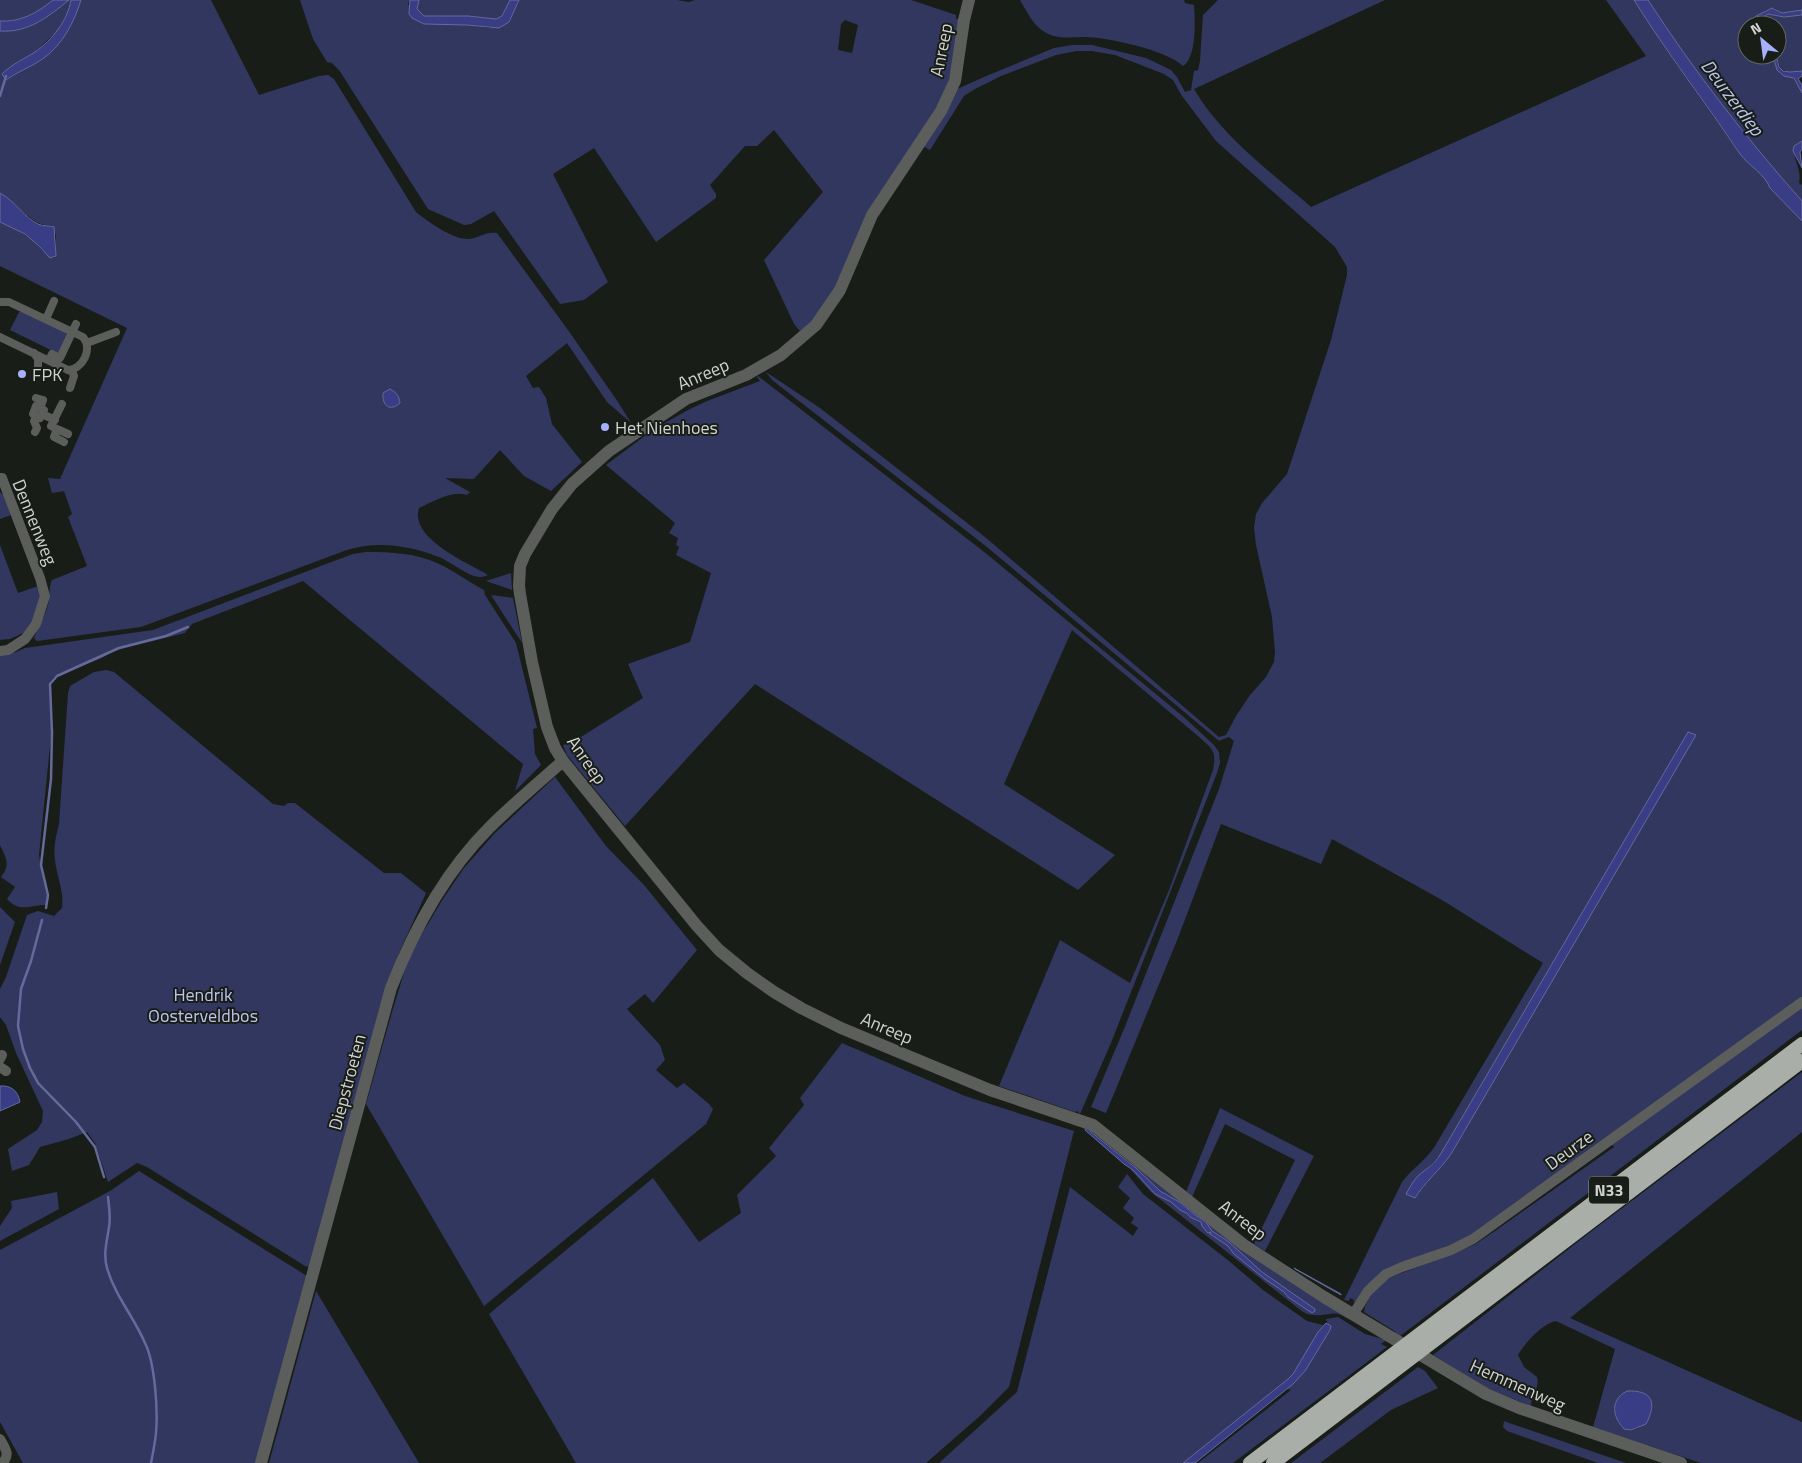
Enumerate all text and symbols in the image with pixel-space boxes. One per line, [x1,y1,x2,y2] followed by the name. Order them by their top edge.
[1737,15,1787,65] north arrow
[1746,17,1765,40] text: N
[923,21,959,79] street label: Anreep
[1694,52,1772,142] water label: Deurzerdiep
[673,351,733,397] street label: Anreep
[32,361,62,388] place label: FPK
[16,368,28,380] marker: FPK
[615,414,718,441] place label: Het Nienhoes
[599,421,611,433] marker: Het Nienhoes
[5,475,65,569] street label: Dennenweg
[560,730,614,790] street label: Anreep
[148,981,258,1029] park label: Hendrik Oosterveldbos
[857,1005,917,1051] street label: Anreep
[321,1031,373,1133] street label: Diepstroeten
[1539,1123,1599,1177] street label: Deurze
[1589,1176,1629,1204] road number: N33
[1213,1193,1273,1247] street label: Anreep
[1466,1352,1570,1418] street label: Hemmenweg

